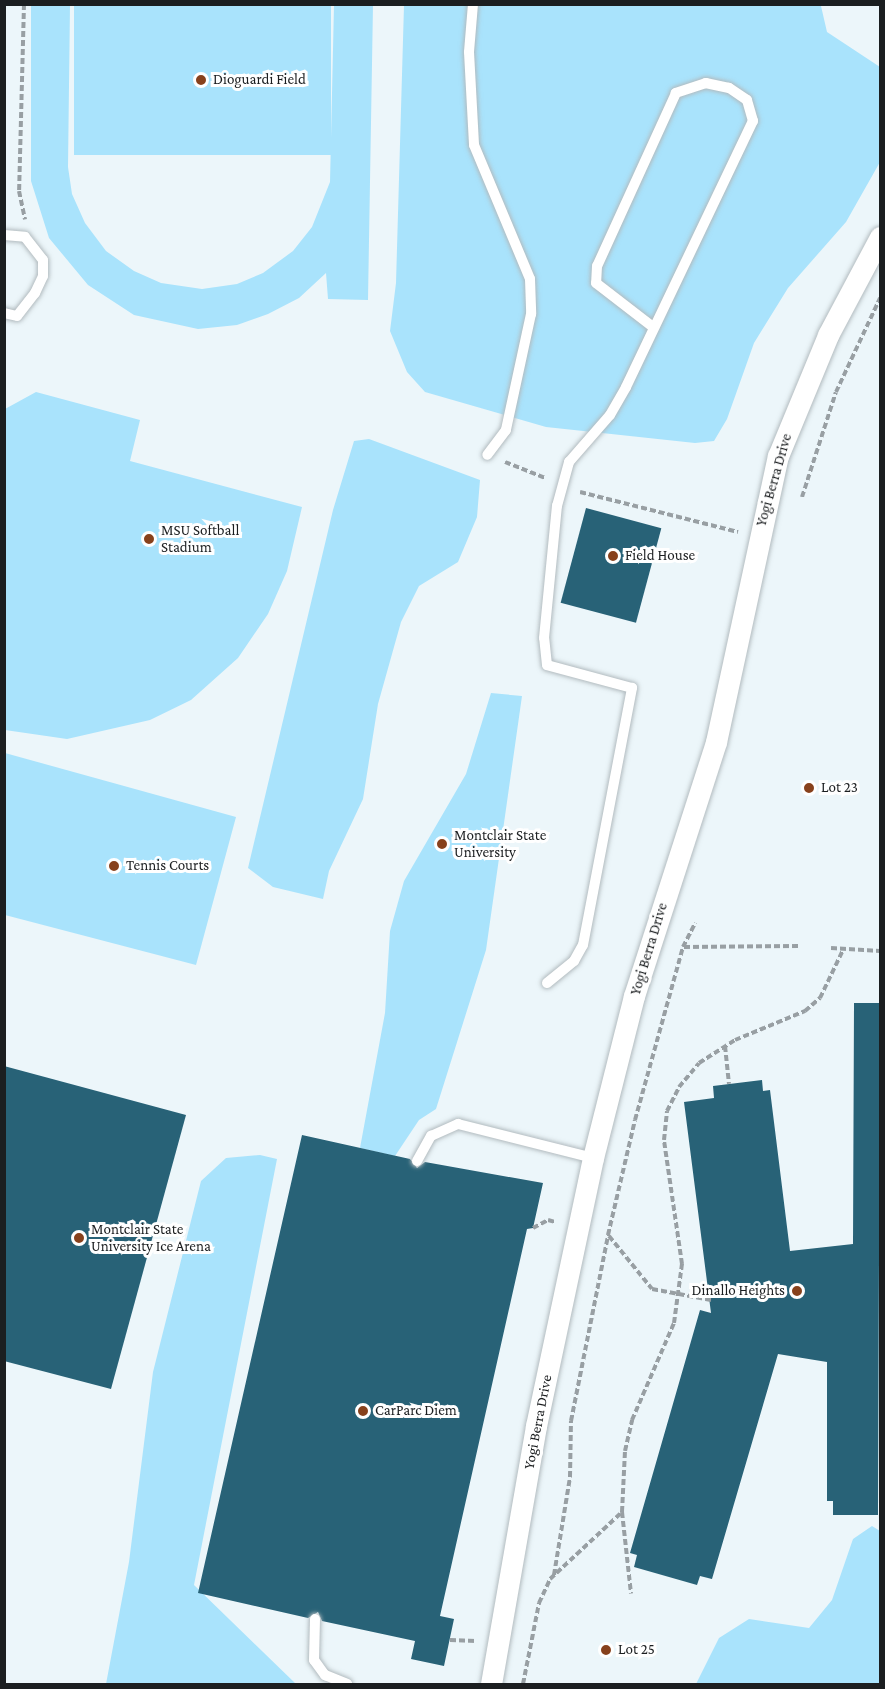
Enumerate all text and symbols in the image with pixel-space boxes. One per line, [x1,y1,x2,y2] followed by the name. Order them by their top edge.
[213,71,306,89] place label: Dioguardi Field
[194,73,208,87] marker: Dioguardi Field
[752,431,796,529] street label: Yogi Berra Drive
[161,521,239,556] place label: MSU Softball Stadium
[142,532,156,546] marker: MSU Softball Stadium
[625,547,695,565] place label: Field House
[606,549,620,563] marker: Field House
[821,779,858,797] place label: Lot 23
[802,781,816,795] marker: Lot 23
[454,826,546,861] place label: Montclair State University
[435,837,449,851] marker: Montclair State University
[126,857,209,875] place label: Tennis Courts
[107,859,121,873] marker: Tennis Courts
[626,901,672,997] street label: Yogi Berra Drive
[91,1220,211,1255] place label: Montclair State University Ice Arena
[72,1231,86,1245] marker: Montclair State University Ice Arena
[692,1282,785,1300] place label: Dinallo Heights
[790,1284,804,1298] marker: Dinallo Heights
[520,1373,556,1471] street label: Yogi Berra Drive
[375,1402,457,1420] place label: CarParc Diem
[356,1404,370,1418] marker: CarParc Diem
[618,1641,655,1659] place label: Lot 25
[599,1643,613,1657] marker: Lot 25

